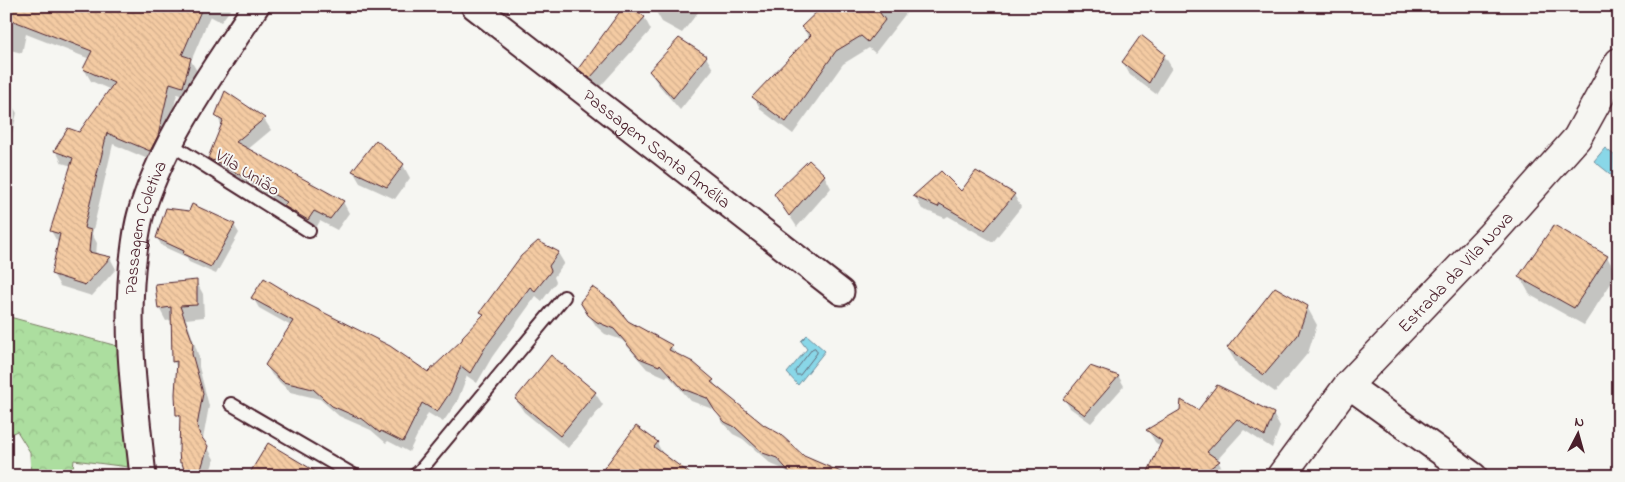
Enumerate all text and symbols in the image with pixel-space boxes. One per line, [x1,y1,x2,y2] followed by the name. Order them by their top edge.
[576,84,735,216] street label: Passagem Santa Amélia
[209,143,284,204] street label: Vila União
[119,157,175,295] street label: Passagem Coletiva
[1393,207,1521,340] street label: Estrada da Vila Nova
[1552,410,1602,460] north arrow
[1573,412,1585,433] text: N

